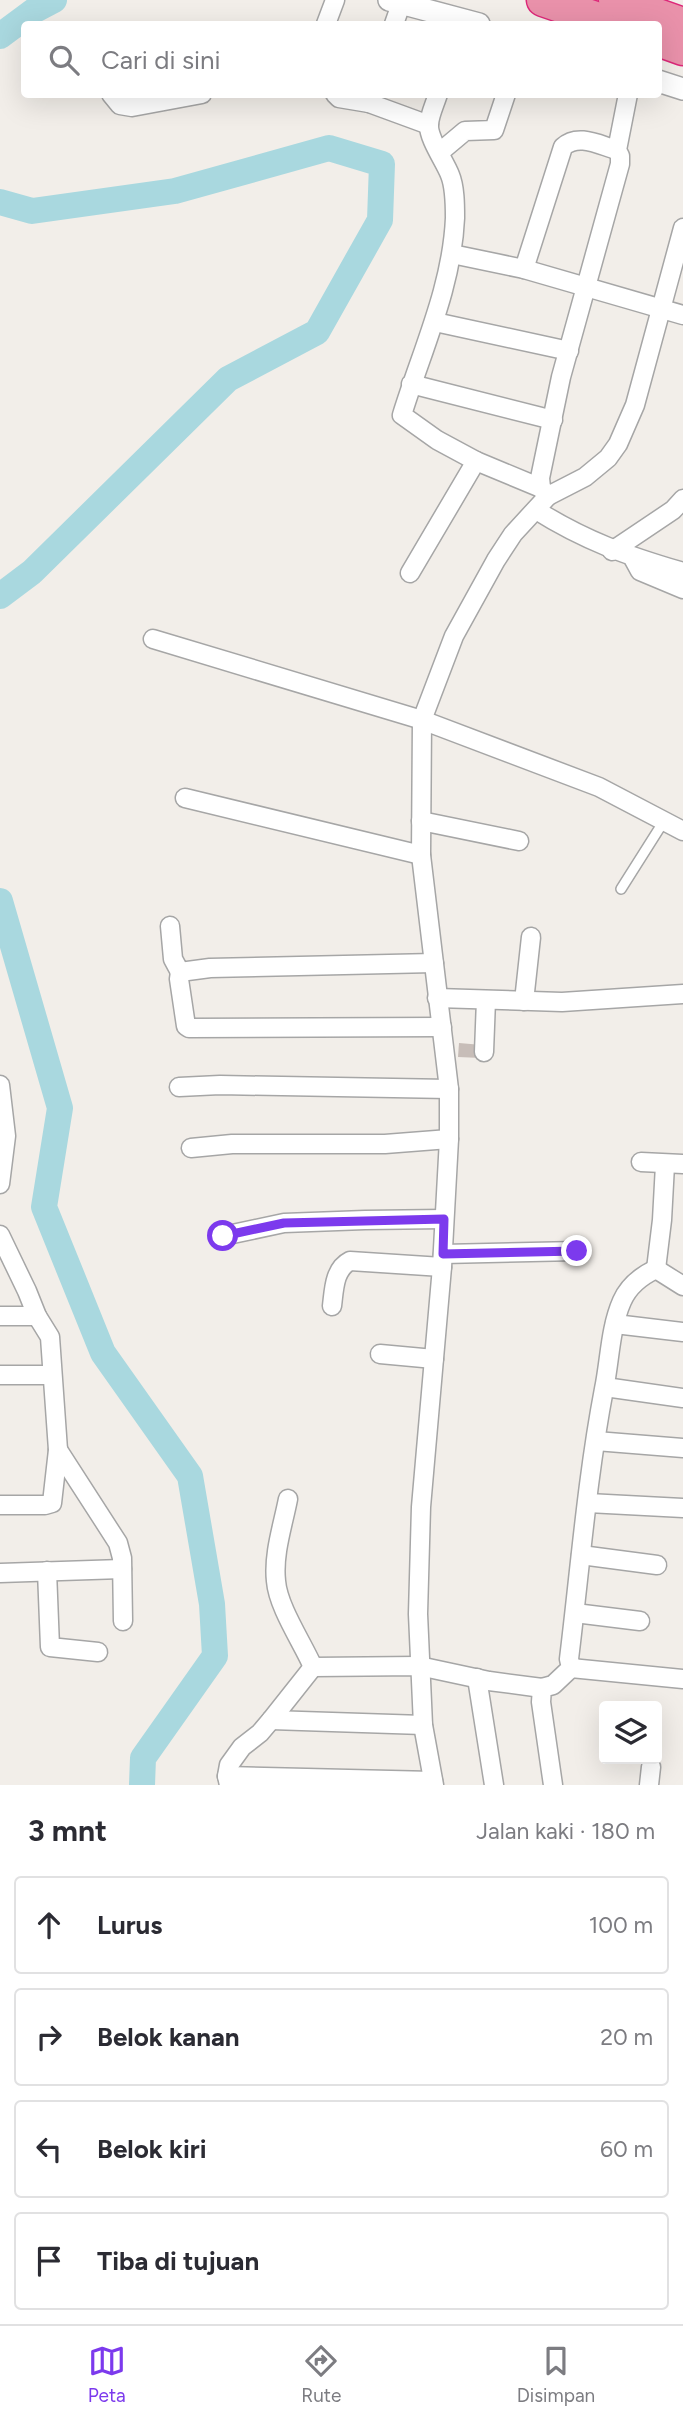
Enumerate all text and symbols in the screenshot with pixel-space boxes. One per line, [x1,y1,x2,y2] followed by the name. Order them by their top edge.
[21,21,662,98] search box
[45,41,83,79] icon: search
[101,44,221,76] text: Cari di sini
[207,1220,238,1251] route start
[561,1235,592,1266] route end
[599,1701,662,1764] map controls
[599,1701,662,1764] button: layers
[28,1812,107,1849] text: 3 mnt
[476,1817,655,1845] text: Jalan kaki · 180 m
[30,1906,68,1944] icon: ahead
[97,1909,162,1941] text: Lurus
[589,1911,653,1939] text: 100 m
[30,2018,68,2056] icon: right
[97,2021,240,2053] text: Belok kanan
[600,2023,653,2051] text: 20 m
[30,2130,68,2168] icon: left
[97,2133,206,2165] text: Belok kiri
[600,2135,653,2163] text: 60 m
[30,2242,68,2280] icon: arrive
[97,2245,259,2277] text: Tiba di tujuan
[88,2342,126,2407] tab: Peta
[301,2342,341,2407] tab: Rute
[517,2342,595,2407] tab: Disimpan

